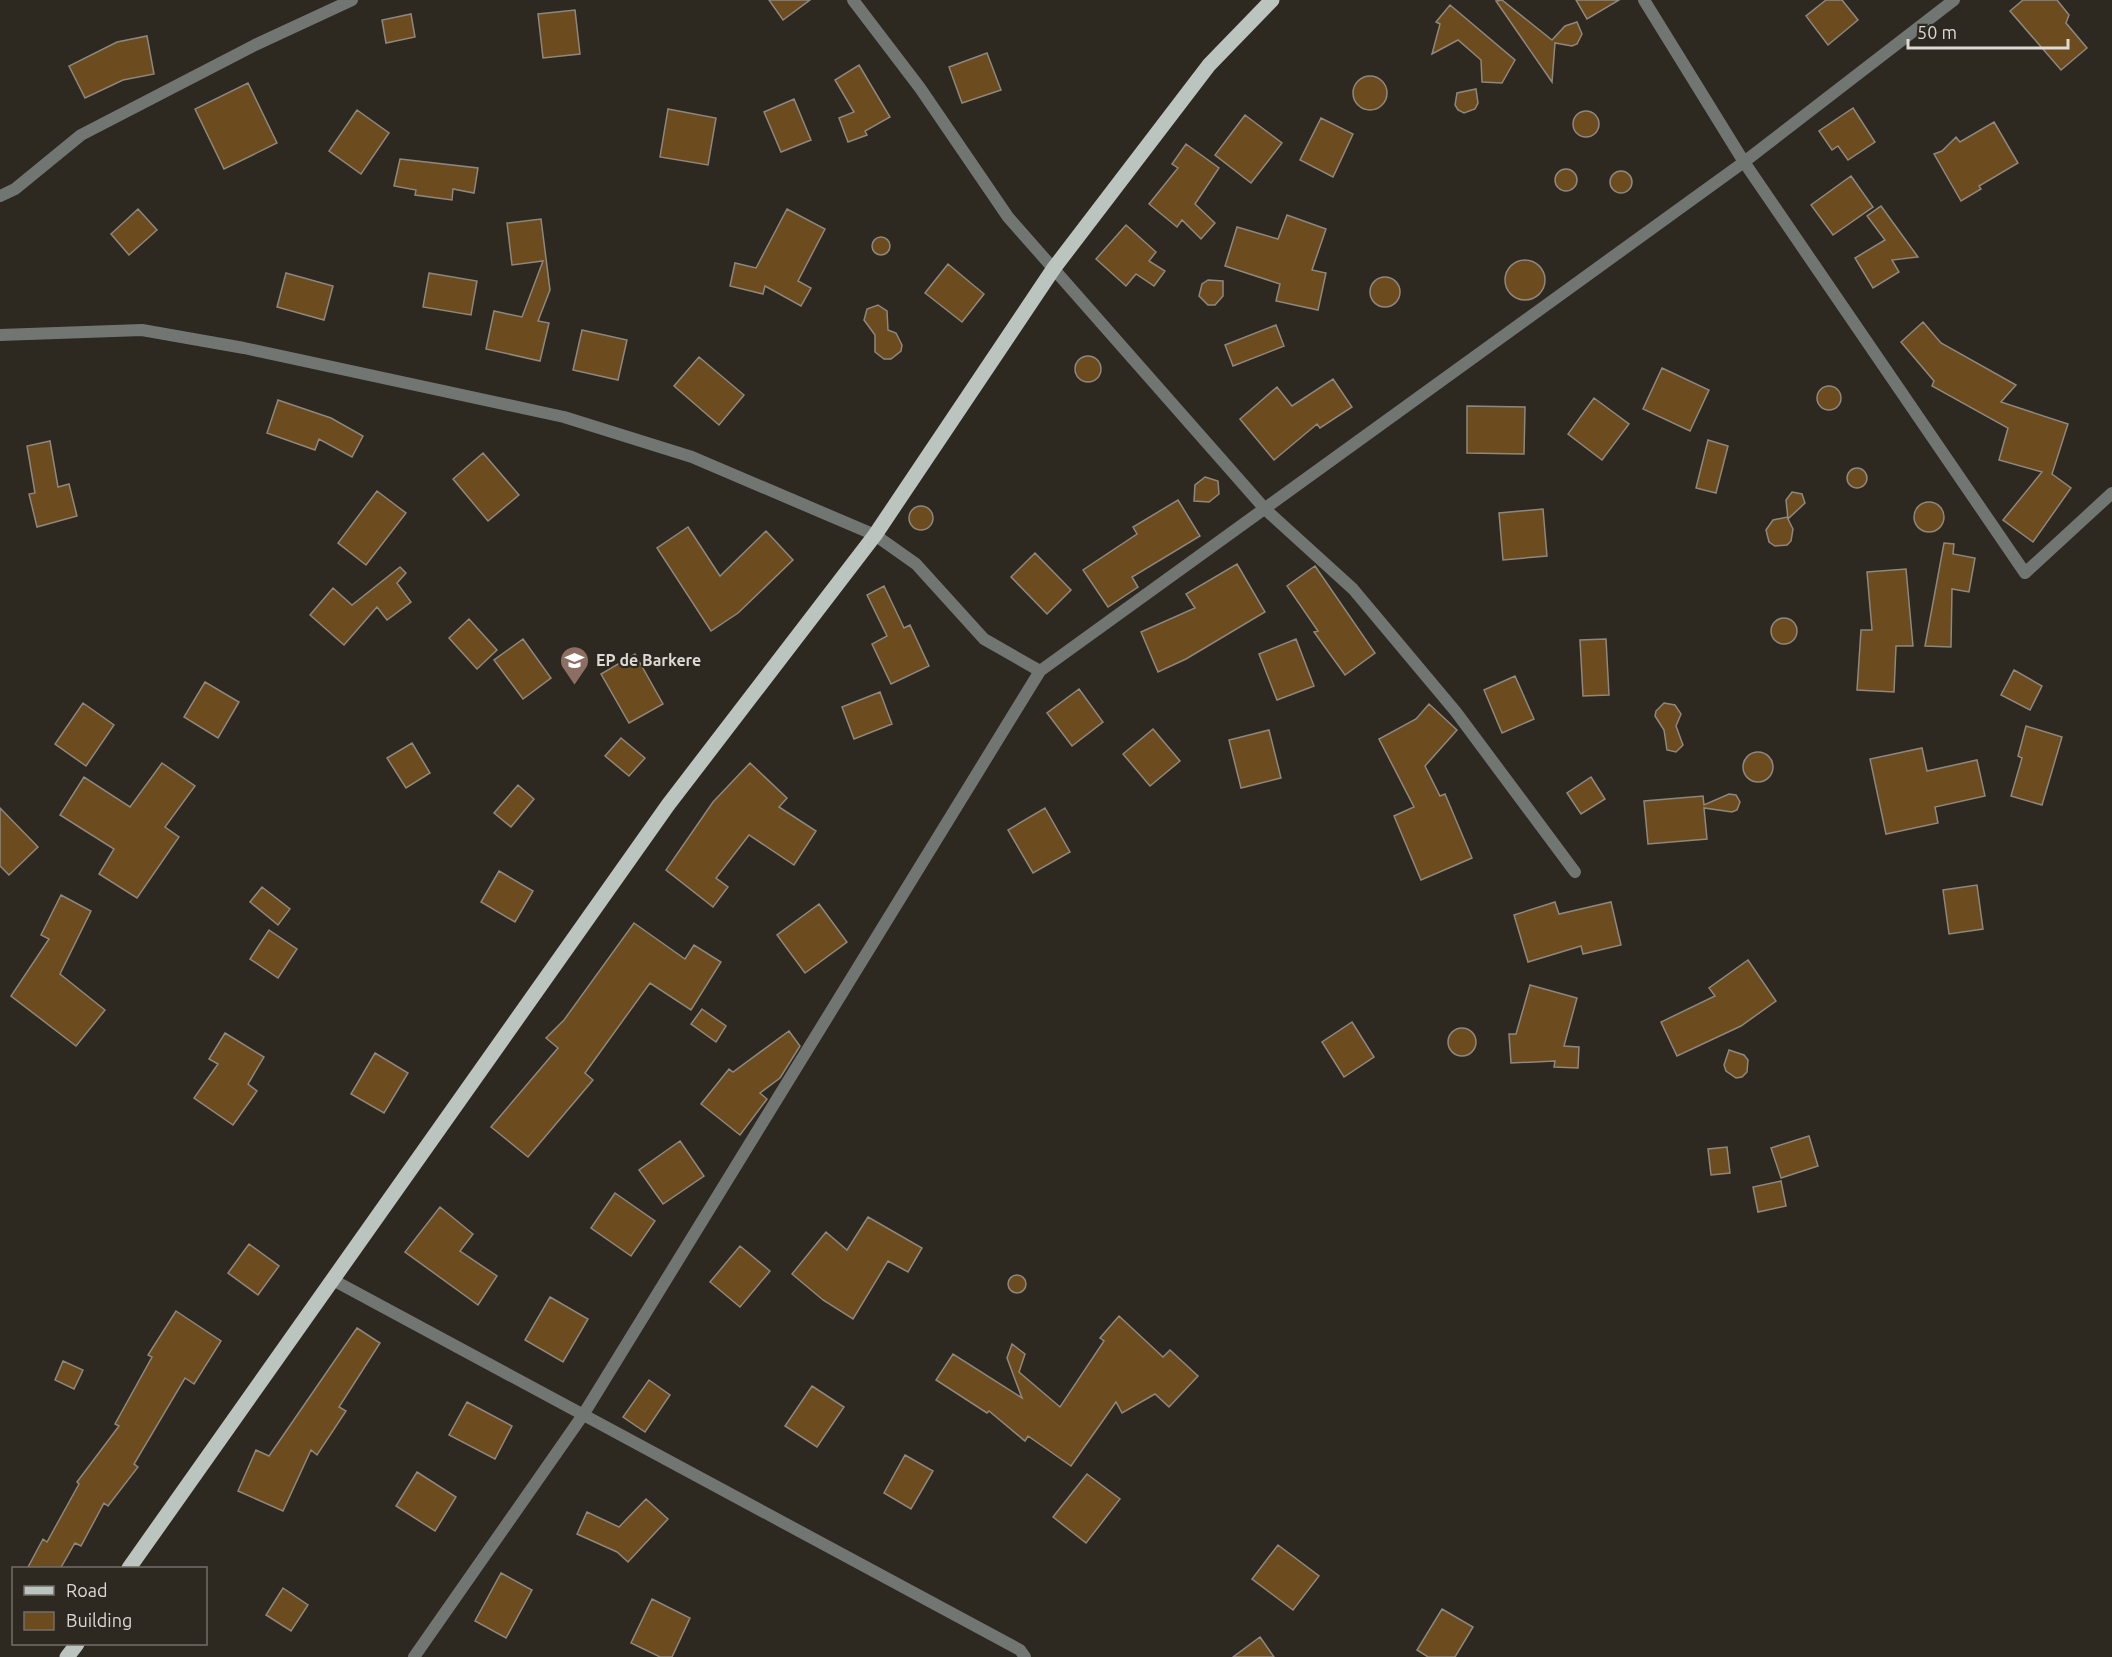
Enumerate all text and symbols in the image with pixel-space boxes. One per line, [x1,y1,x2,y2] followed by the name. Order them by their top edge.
[1908,12,2068,50] scale bar
[1917,22,1957,42] text: 50 m
[559,644,591,686] school or university icon: EP de Barkere
[596,651,701,669] place label: EP de Barkere
[12,1567,207,1645] legend
[66,1580,108,1600] text: Road
[66,1610,132,1630] text: Building

